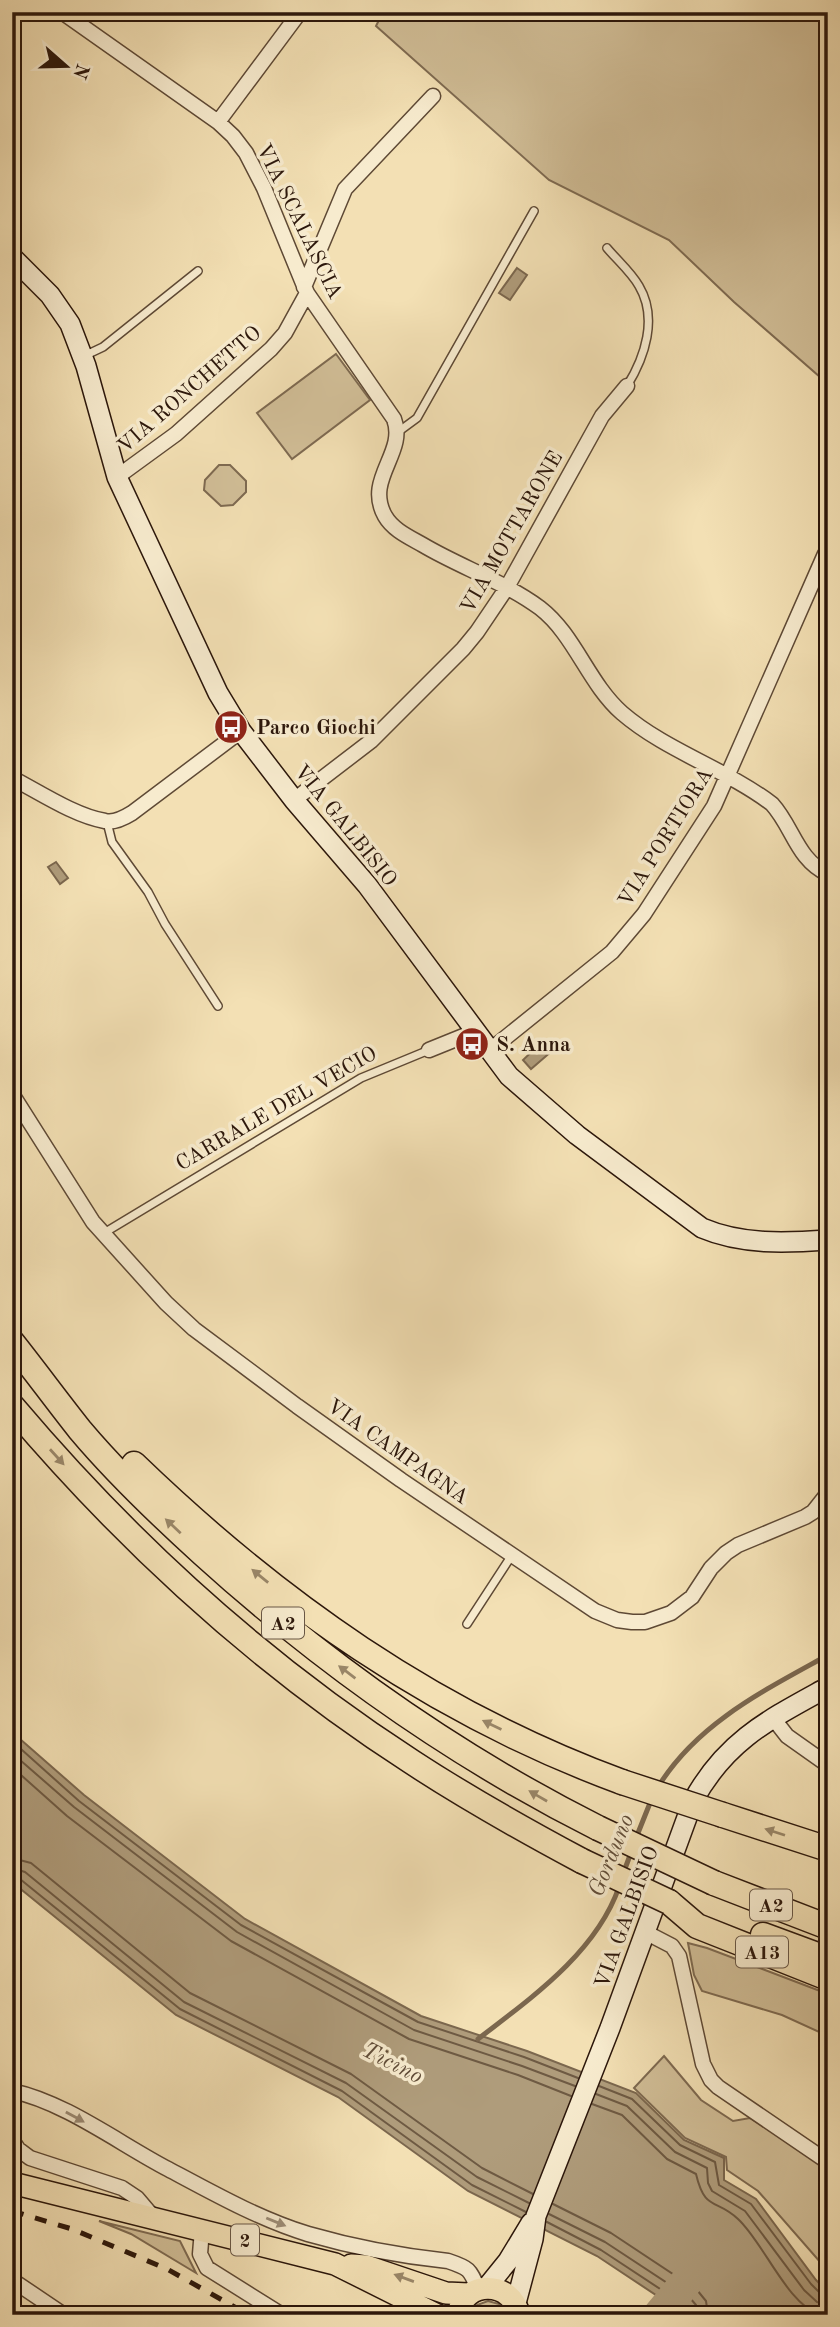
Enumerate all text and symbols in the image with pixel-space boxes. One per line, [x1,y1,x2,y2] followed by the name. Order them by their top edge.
[32,32,102,102] north arrow
[68,61,91,81] text: N
[252,141,345,303] street label: VIA SCALASCIA
[114,322,266,458] street label: VIA RONCHETTO
[457,448,567,617] street label: VIA MOTTARONE
[212,708,250,746] bus stop icon: Parco Giochi
[256,718,376,739] place label: Parco Giochi
[290,761,400,891] street label: VIA GALBISIO
[615,765,717,911] street label: VIA PORTIORA
[453,1025,491,1063] bus stop icon: S. Anna
[496,1035,571,1056] place label: S. Anna
[173,1043,381,1175] street label: CARRALE DEL VECIO
[323,1396,472,1509] street label: VIA CAMPAGNA
[49,1448,65,1466] one-way arrow
[164,1518,182,1534] one-way arrow
[252,1569,269,1584] one-way arrow
[262,1608,304,1638] road number: A2
[338,1666,356,1680] one-way arrow
[482,1719,502,1731] one-way arrow
[528,1790,548,1802] one-way arrow
[584,1811,638,1900] water label: Gorduno
[765,1826,786,1837] one-way arrow
[592,1844,663,1991] street label: VIA GALBISIO
[750,1890,792,1921] road number: A2
[736,1936,788,1968] road number: A13
[358,2038,426,2088] water label: Ticino
[65,2111,85,2123] one-way arrow
[266,2217,287,2228] one-way arrow
[231,2224,259,2256] road number: 2
[393,2272,414,2283] one-way arrow

